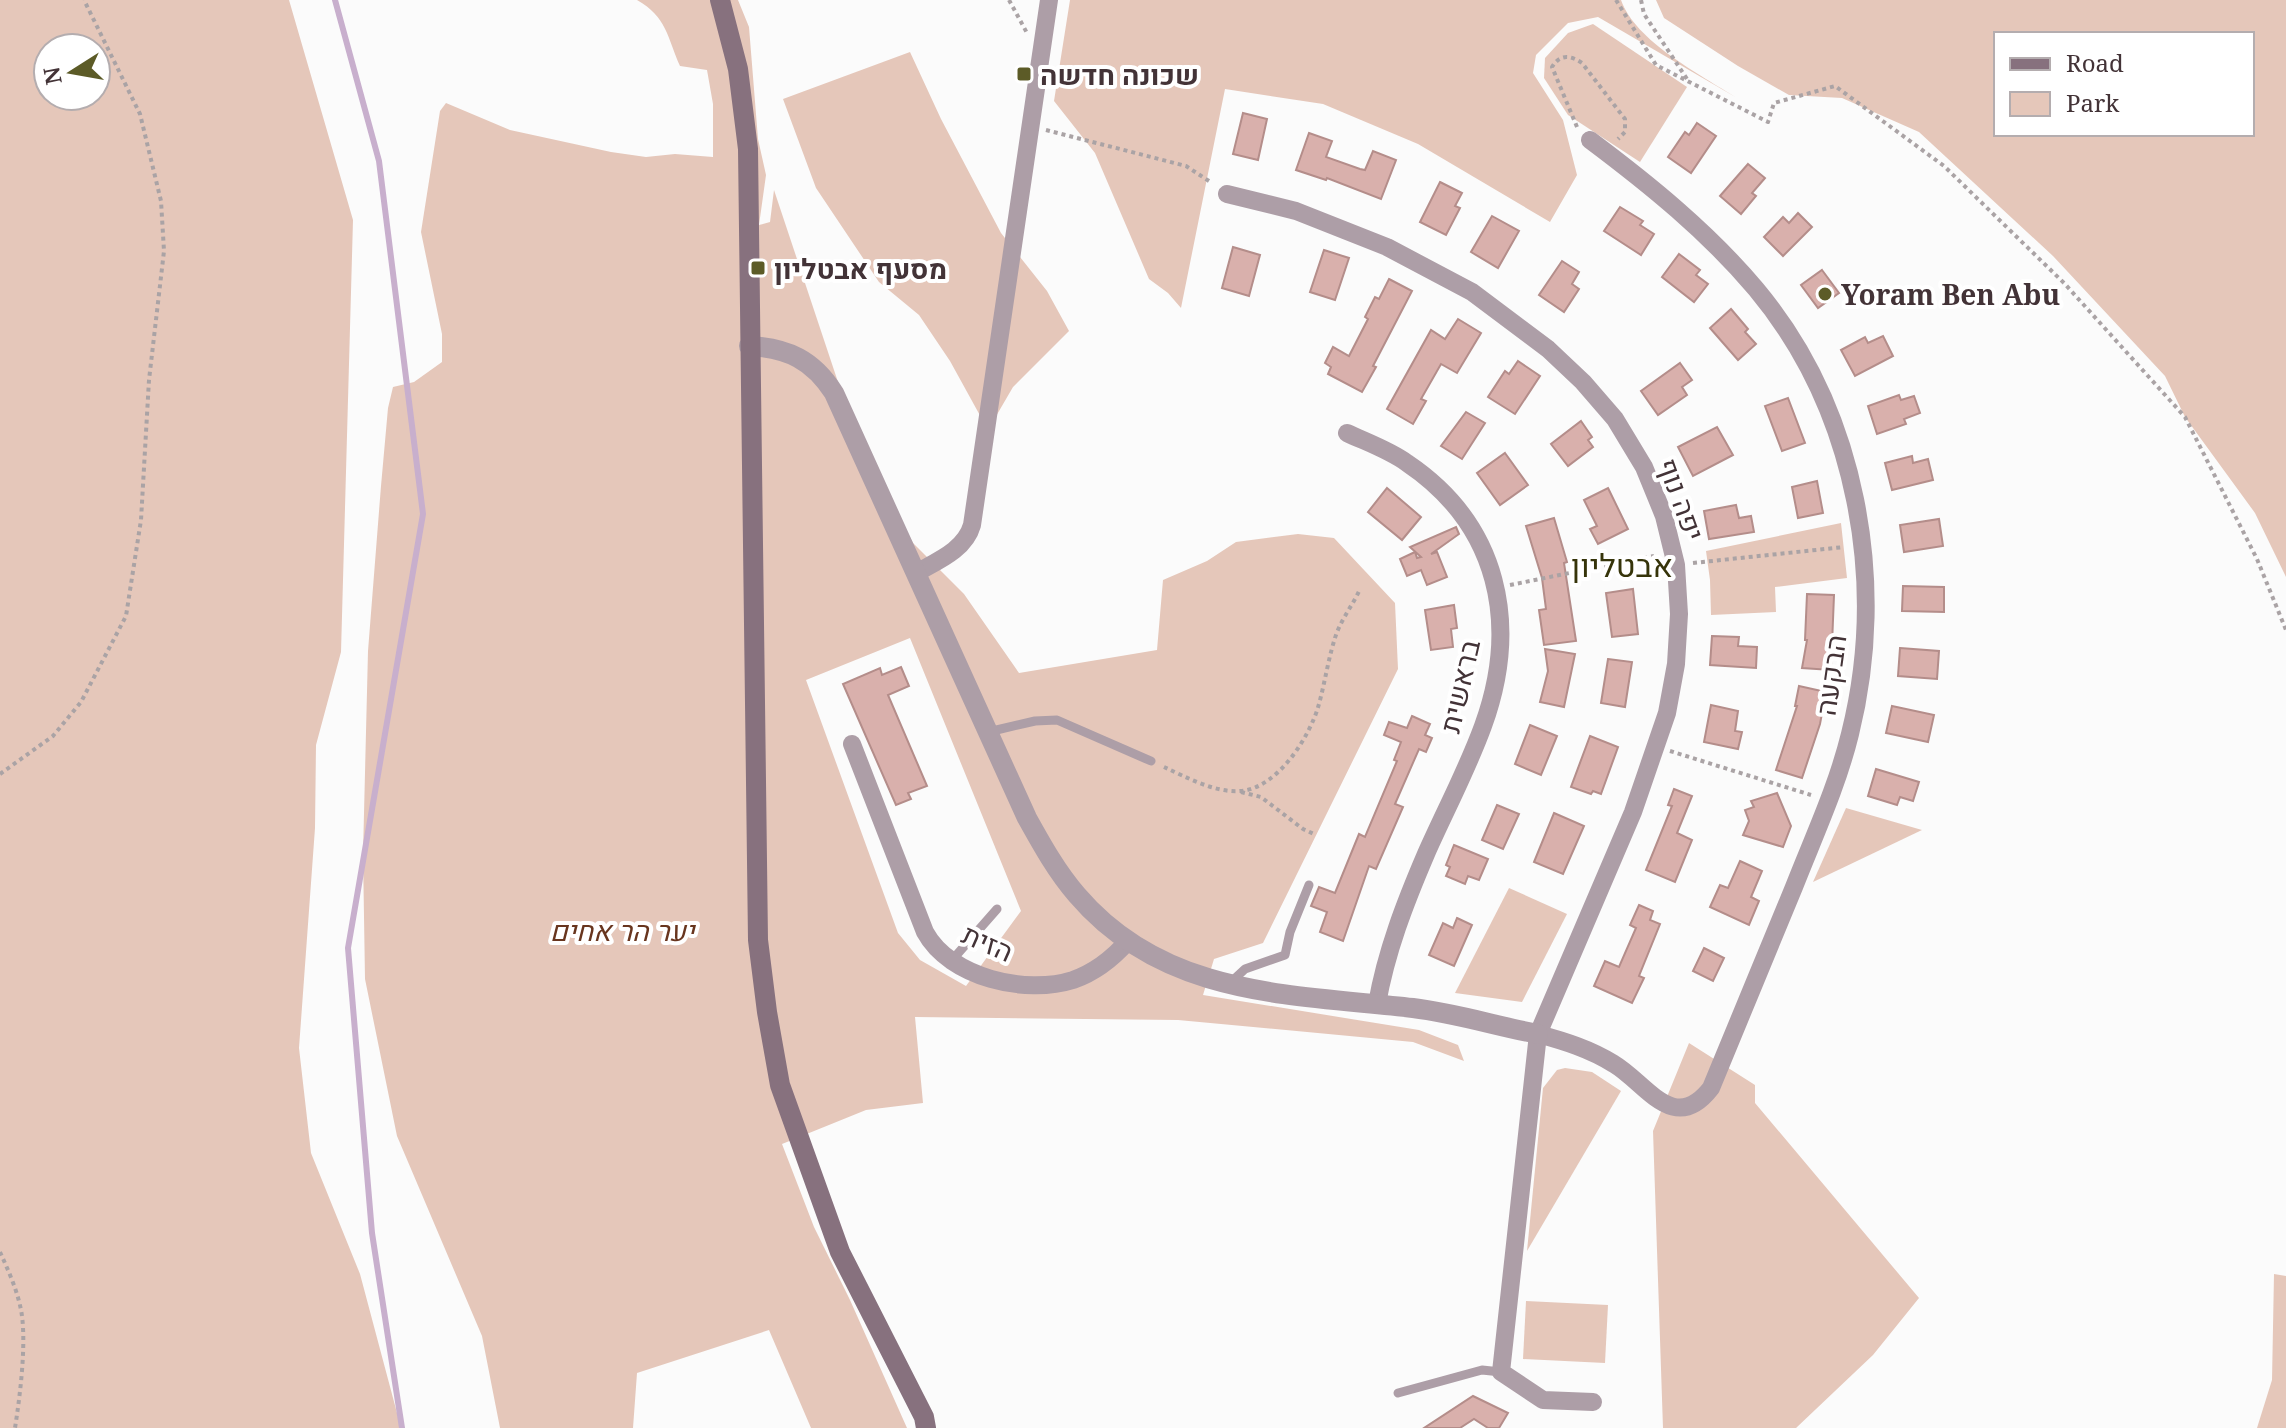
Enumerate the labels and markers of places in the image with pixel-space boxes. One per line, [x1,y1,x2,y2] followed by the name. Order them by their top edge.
[1040,55,1199,93] place label: שכונה חדשה
[1015,65,1033,83] marker: שכונה חדשה
[774,249,947,287] place label: מסעף אבטליון
[749,259,767,277] marker: מסעף אבטליון
[1841,275,2060,313] place label: Yoram Ben Abu
[1816,285,1834,303] marker: Yoram Ben Abu

